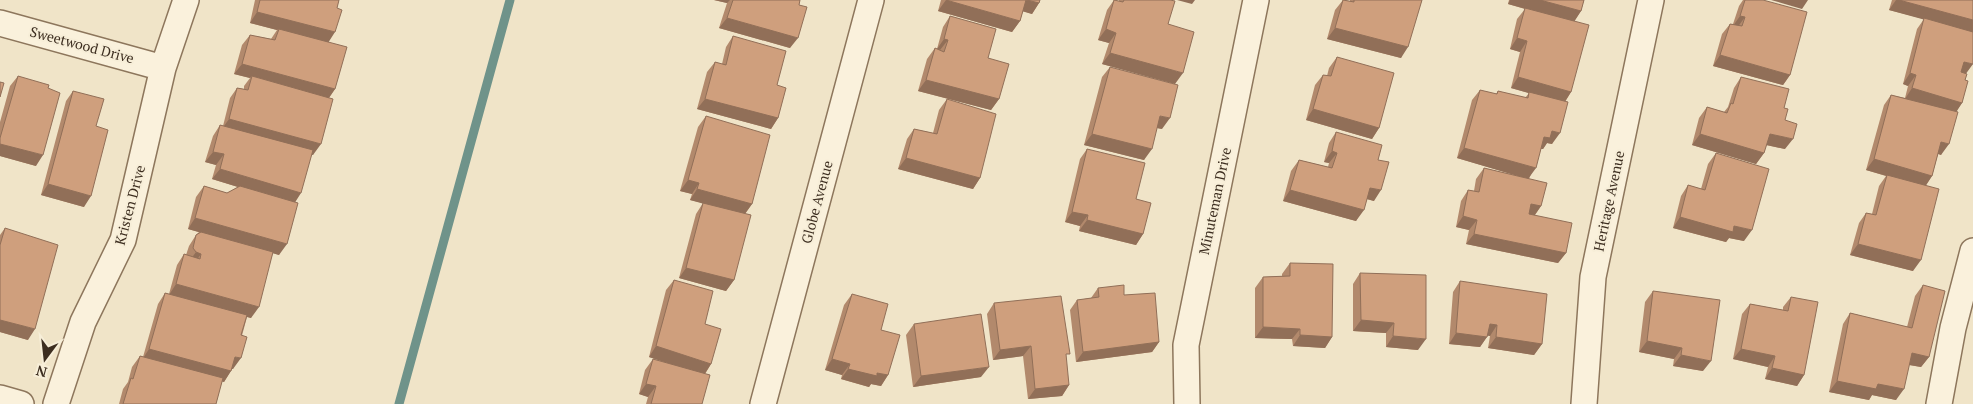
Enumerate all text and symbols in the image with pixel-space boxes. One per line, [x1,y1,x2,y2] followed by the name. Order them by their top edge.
[28,22,136,68] street label: Sweetwood Drive
[1194,146,1235,256] street label: Minuteman Drive
[1589,149,1628,253] street label: Heritage Avenue
[796,158,837,245] street label: Globe Avenue
[110,163,149,247] street label: Kristen Drive
[20,334,70,384] north arrow
[34,361,49,383] text: N

